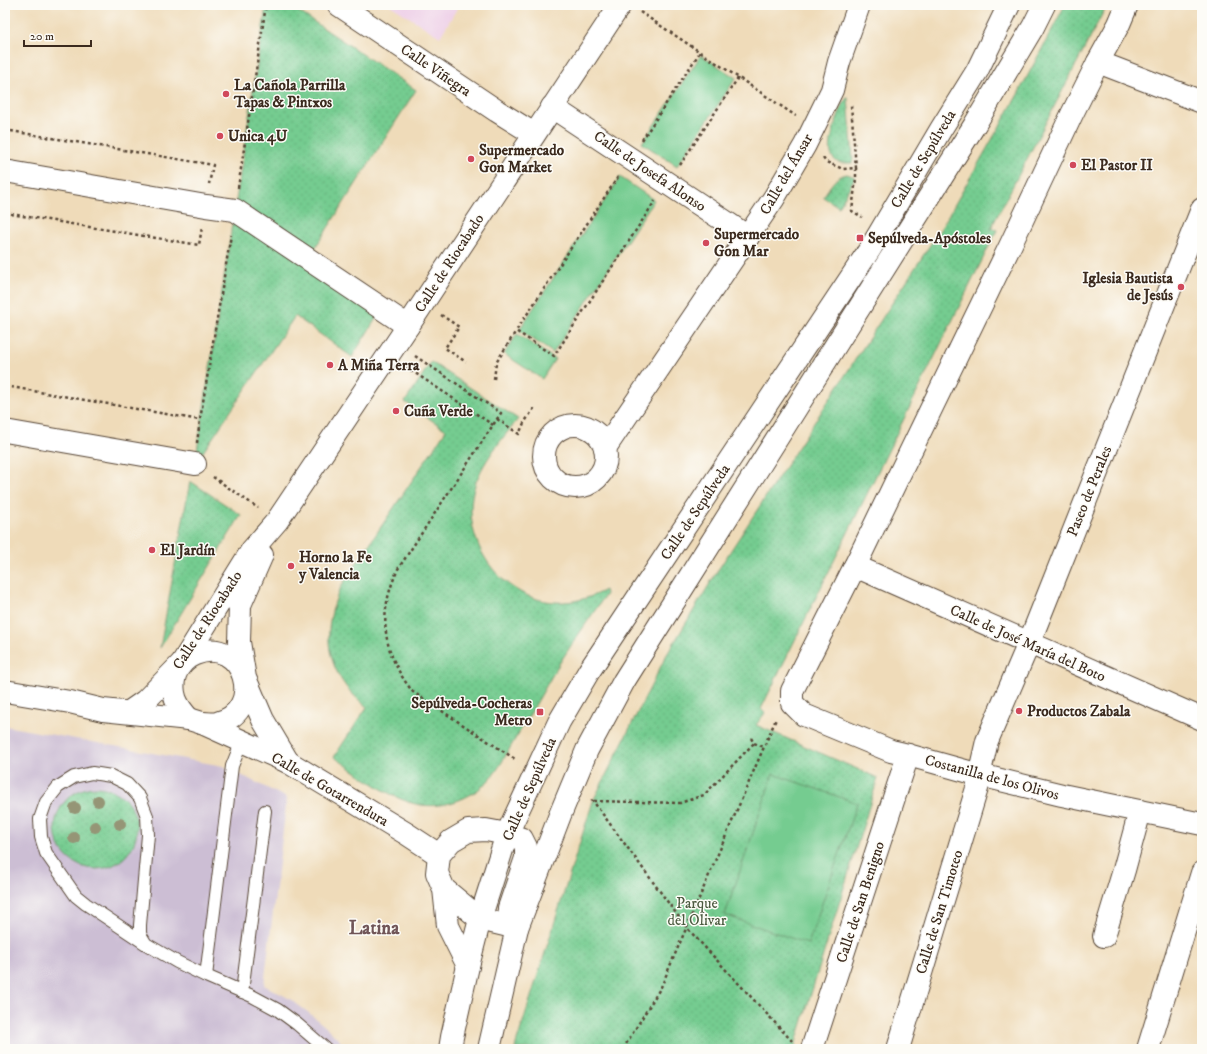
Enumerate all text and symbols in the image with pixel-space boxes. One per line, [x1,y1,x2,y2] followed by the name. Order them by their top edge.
[24,22,91,48] scale bar
[30,29,54,44] text: 20 m
[397,40,475,101] street label: Calle Viñegra
[233,76,346,112] place label: La Cañola Parrilla Tapas & Pintxos
[221,89,231,99] marker: La Cañola Parrilla Tapas & Pintxos
[887,106,961,212] street label: Calle de Sepúlveda
[228,127,288,146] place label: Unica 4U
[590,127,710,216] street label: Calle de Josefa Alonso
[755,129,817,218] street label: Calle del Ánsar
[215,131,225,141] marker: Unica 4U
[479,141,565,177] place label: Supermercado Gon Market
[466,154,476,164] marker: Supermercado Gon Market
[1081,156,1153,175] place label: El Pastor II
[1068,160,1078,170] marker: El Pastor II
[410,210,488,316] street label: Calle de Riocabado
[714,225,800,261] place label: Supermercado Gon Mar
[868,229,991,248] place label: Sepúlveda-Apóstoles
[855,233,865,243] marker: Sepúlveda-Apóstoles
[701,238,711,248] marker: Supermercado Gon Mar
[1082,269,1174,305] place label: Iglesia Bautista de Jesús
[1176,282,1186,292] marker: Iglesia Bautista de Jesús
[337,356,420,375] place label: A Miña Terra
[325,360,335,370] marker: A Miña Terra
[404,402,474,421] place label: Cuña Verde
[391,406,401,416] marker: Cuña Verde
[1063,443,1116,539] street label: Paseo de Perales
[656,460,735,564] street label: Calle de Sepúlveda
[160,541,215,560] place label: El Jardín
[147,545,157,555] marker: El Jardín
[298,548,372,584] place label: Horno la Fe y Valencia
[286,561,296,571] marker: Horno la Fe y Valencia
[168,567,246,673] street label: Calle de Riocabado
[947,601,1109,686] street label: Calle de José María del Boto
[411,694,533,730] place label: Sepúlveda-Cocheras Metro
[1027,702,1131,721] place label: Productos Zabala
[1014,706,1024,716] marker: Productos Zabala
[535,707,545,717] marker: Sepúlveda-Cocheras Metro
[498,734,561,844] street label: Calle de Sepúlveda
[268,748,392,831] street label: Calle de Gotarrendura
[923,750,1061,805] street label: Costanilla de los Olivos
[832,839,889,965] street label: Calle de San Benigno
[912,848,967,977] street label: Calle de San Timoteo
[668,894,727,930] park label: Parque del Olivar
[349,917,400,940] district label: Latina

